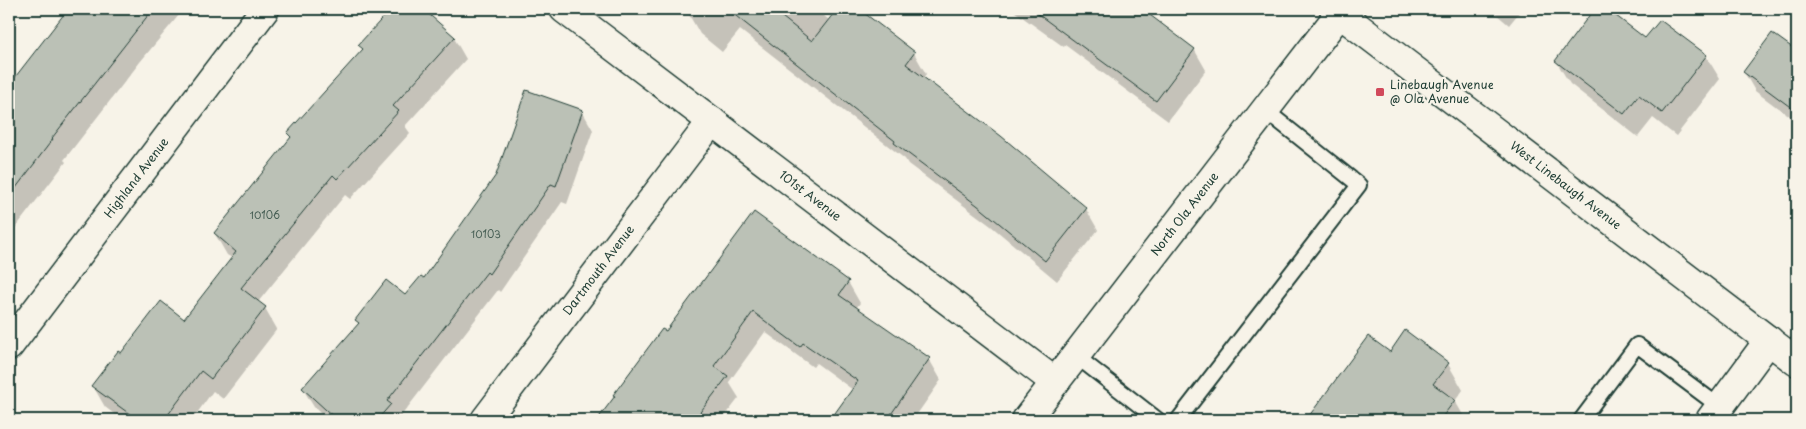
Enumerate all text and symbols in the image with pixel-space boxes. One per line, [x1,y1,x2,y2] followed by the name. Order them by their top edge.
[1390,75,1494,107] place label: Linebaugh Avenue @ Ola Avenue
[1374,86,1386,98] marker: Linebaugh Avenue @ Ola Avenue
[99,133,173,221] street label: Highland Avenue
[1507,136,1626,233] street label: West Linebaugh Avenue
[776,166,846,225] street label: 101st Avenue
[1146,167,1222,259] street label: North Ola Avenue
[250,207,280,222] house number: 10106
[558,221,638,318] street label: Dartmouth Avenue
[471,226,501,241] house number: 10103

